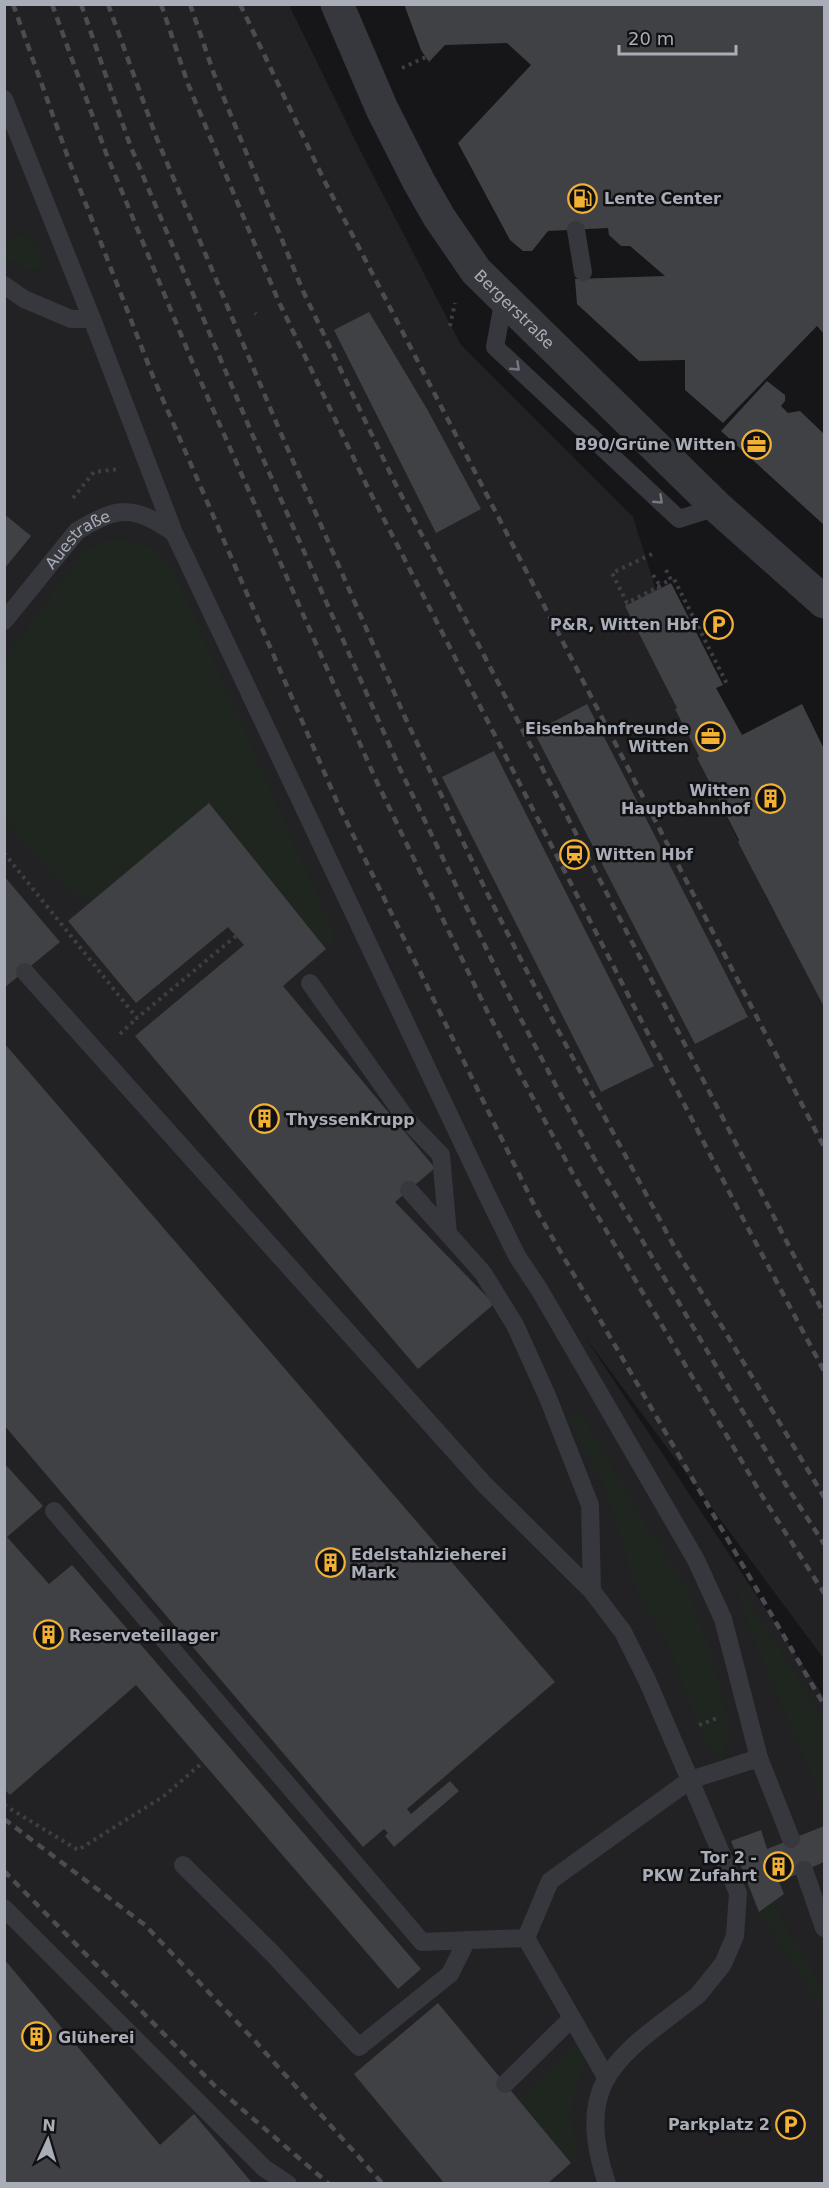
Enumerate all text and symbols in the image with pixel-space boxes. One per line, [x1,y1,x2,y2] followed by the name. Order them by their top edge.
[619,18,736,56] scale bar
[628,28,674,49] text: 20 m
[567,182,599,214] fuel station icon: Lente Center
[604,189,721,208] place label: Lente Center
[471,265,559,352] street label: Bergerstraße
[510,360,520,371] one-way arrow
[741,428,773,460] office icon: B90/Grüne Witten
[575,435,736,454] place label: B90/Grüne Witten
[652,493,663,504] one-way arrow
[41,506,113,573] street label: Auestraße
[703,608,735,640] parking icon: P&R, Witten Hbf
[550,615,699,634] place label: P&R, Witten Hbf
[525,719,689,756] place label: Eisenbahnfreunde Witten
[694,721,726,753] office icon: Eisenbahnfreunde Witten
[621,781,751,818] place label: Witten Hauptbahnhof
[755,783,787,815] building icon: Witten Hauptbahnhof
[558,838,590,870] station icon: Witten Hbf
[595,845,694,864] place label: Witten Hbf
[249,1103,281,1135] building icon: ThyssenKrupp
[286,1110,415,1129] place label: ThyssenKrupp
[351,1545,507,1582] place label: Edelstahlzieherei Mark
[314,1547,346,1579] building icon: Edelstahlzieherei Mark
[32,1619,64,1651] building icon: Reserveteillager
[69,1626,218,1645] place label: Reserveteillager
[642,1848,757,1885] place label: Tor 2 - PKW Zufahrt
[762,1850,794,1882] building icon: Tor 2 - PKW Zufahrt
[21,2021,53,2053] building icon: Glüherei
[58,2028,134,2047] place label: Glüherei
[775,2108,807,2140] parking icon: Parkplatz 2
[18,2110,78,2170] north arrow
[668,2115,770,2134] place label: Parkplatz 2
[42,2116,56,2135] text: N

